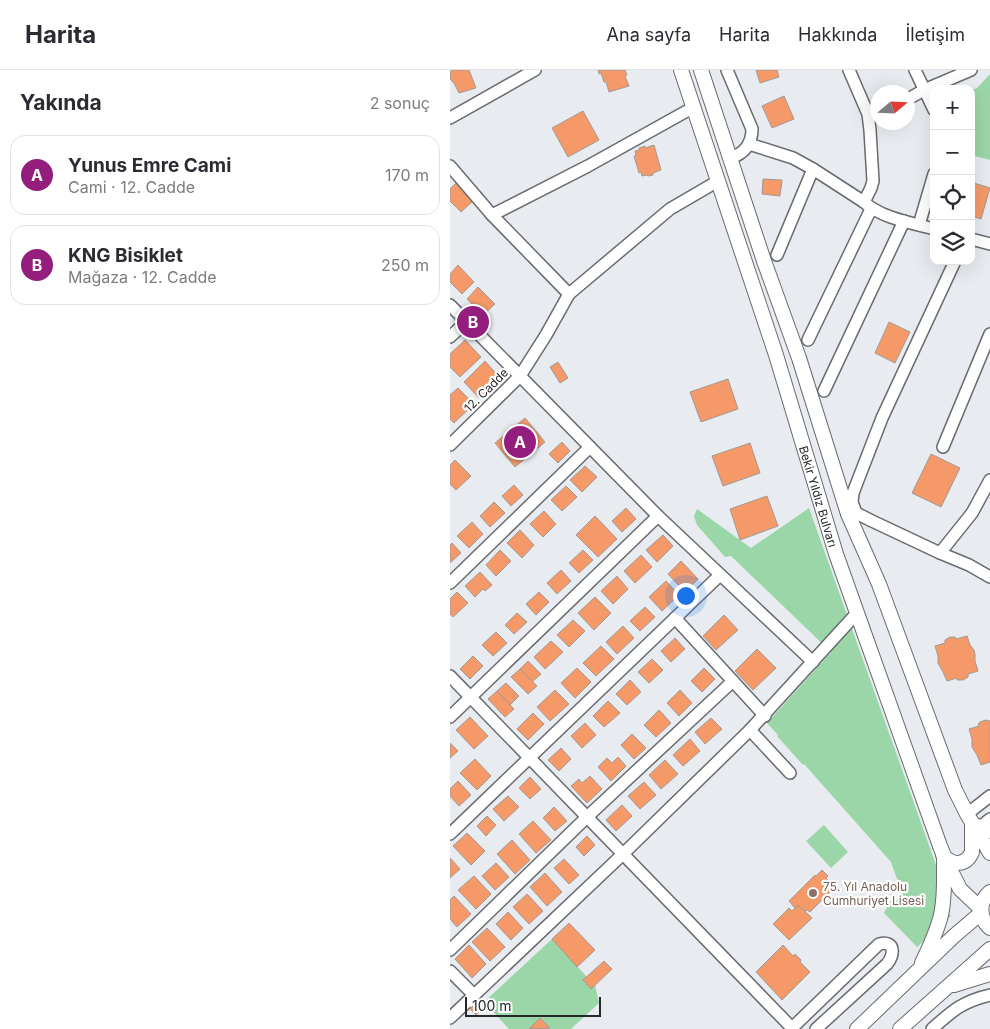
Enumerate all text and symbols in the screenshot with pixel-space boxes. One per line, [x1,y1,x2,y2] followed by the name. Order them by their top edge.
[25,20,96,49] text: Harita
[607,24,691,45] text: Ana sayfa
[719,24,770,45] text: Harita
[798,24,877,45] text: Hakkında
[905,24,965,45] text: İletişim
[870,85,915,130] north arrow
[930,85,975,265] map controls
[930,85,975,130] button: +
[20,90,102,115] text: Yakında
[370,93,430,113] text: 2 sonuç
[930,130,975,175] button: −
[68,154,231,177] text: Yunus Emre Cami
[31,165,43,185] text: A
[385,165,429,185] text: 170 m
[930,175,975,220] button: locate
[68,177,195,197] text: Cami · 12. Cadde
[930,220,975,265] button: layers
[68,244,183,267] text: KNG Bisiklet
[32,255,42,275] text: B
[381,255,429,275] text: 250 m
[68,267,217,287] text: Mağaza · 12. Cadde
[457,303,489,341] pin: B
[461,365,511,415] street label: 12. Cadde
[504,423,536,461] pin: A
[796,444,841,549] street label: Bekir Yıldız Bulvarı
[673,583,699,609] your location
[823,879,924,908] place label: 75. Yıl Anadolu Cumhuriyet Lisesi
[807,887,819,899] marker: 75. Yıl Anadolu Cumhuriyet Lisesi
[465,994,601,1017] scale bar
[472,997,512,1014] text: 100 m

